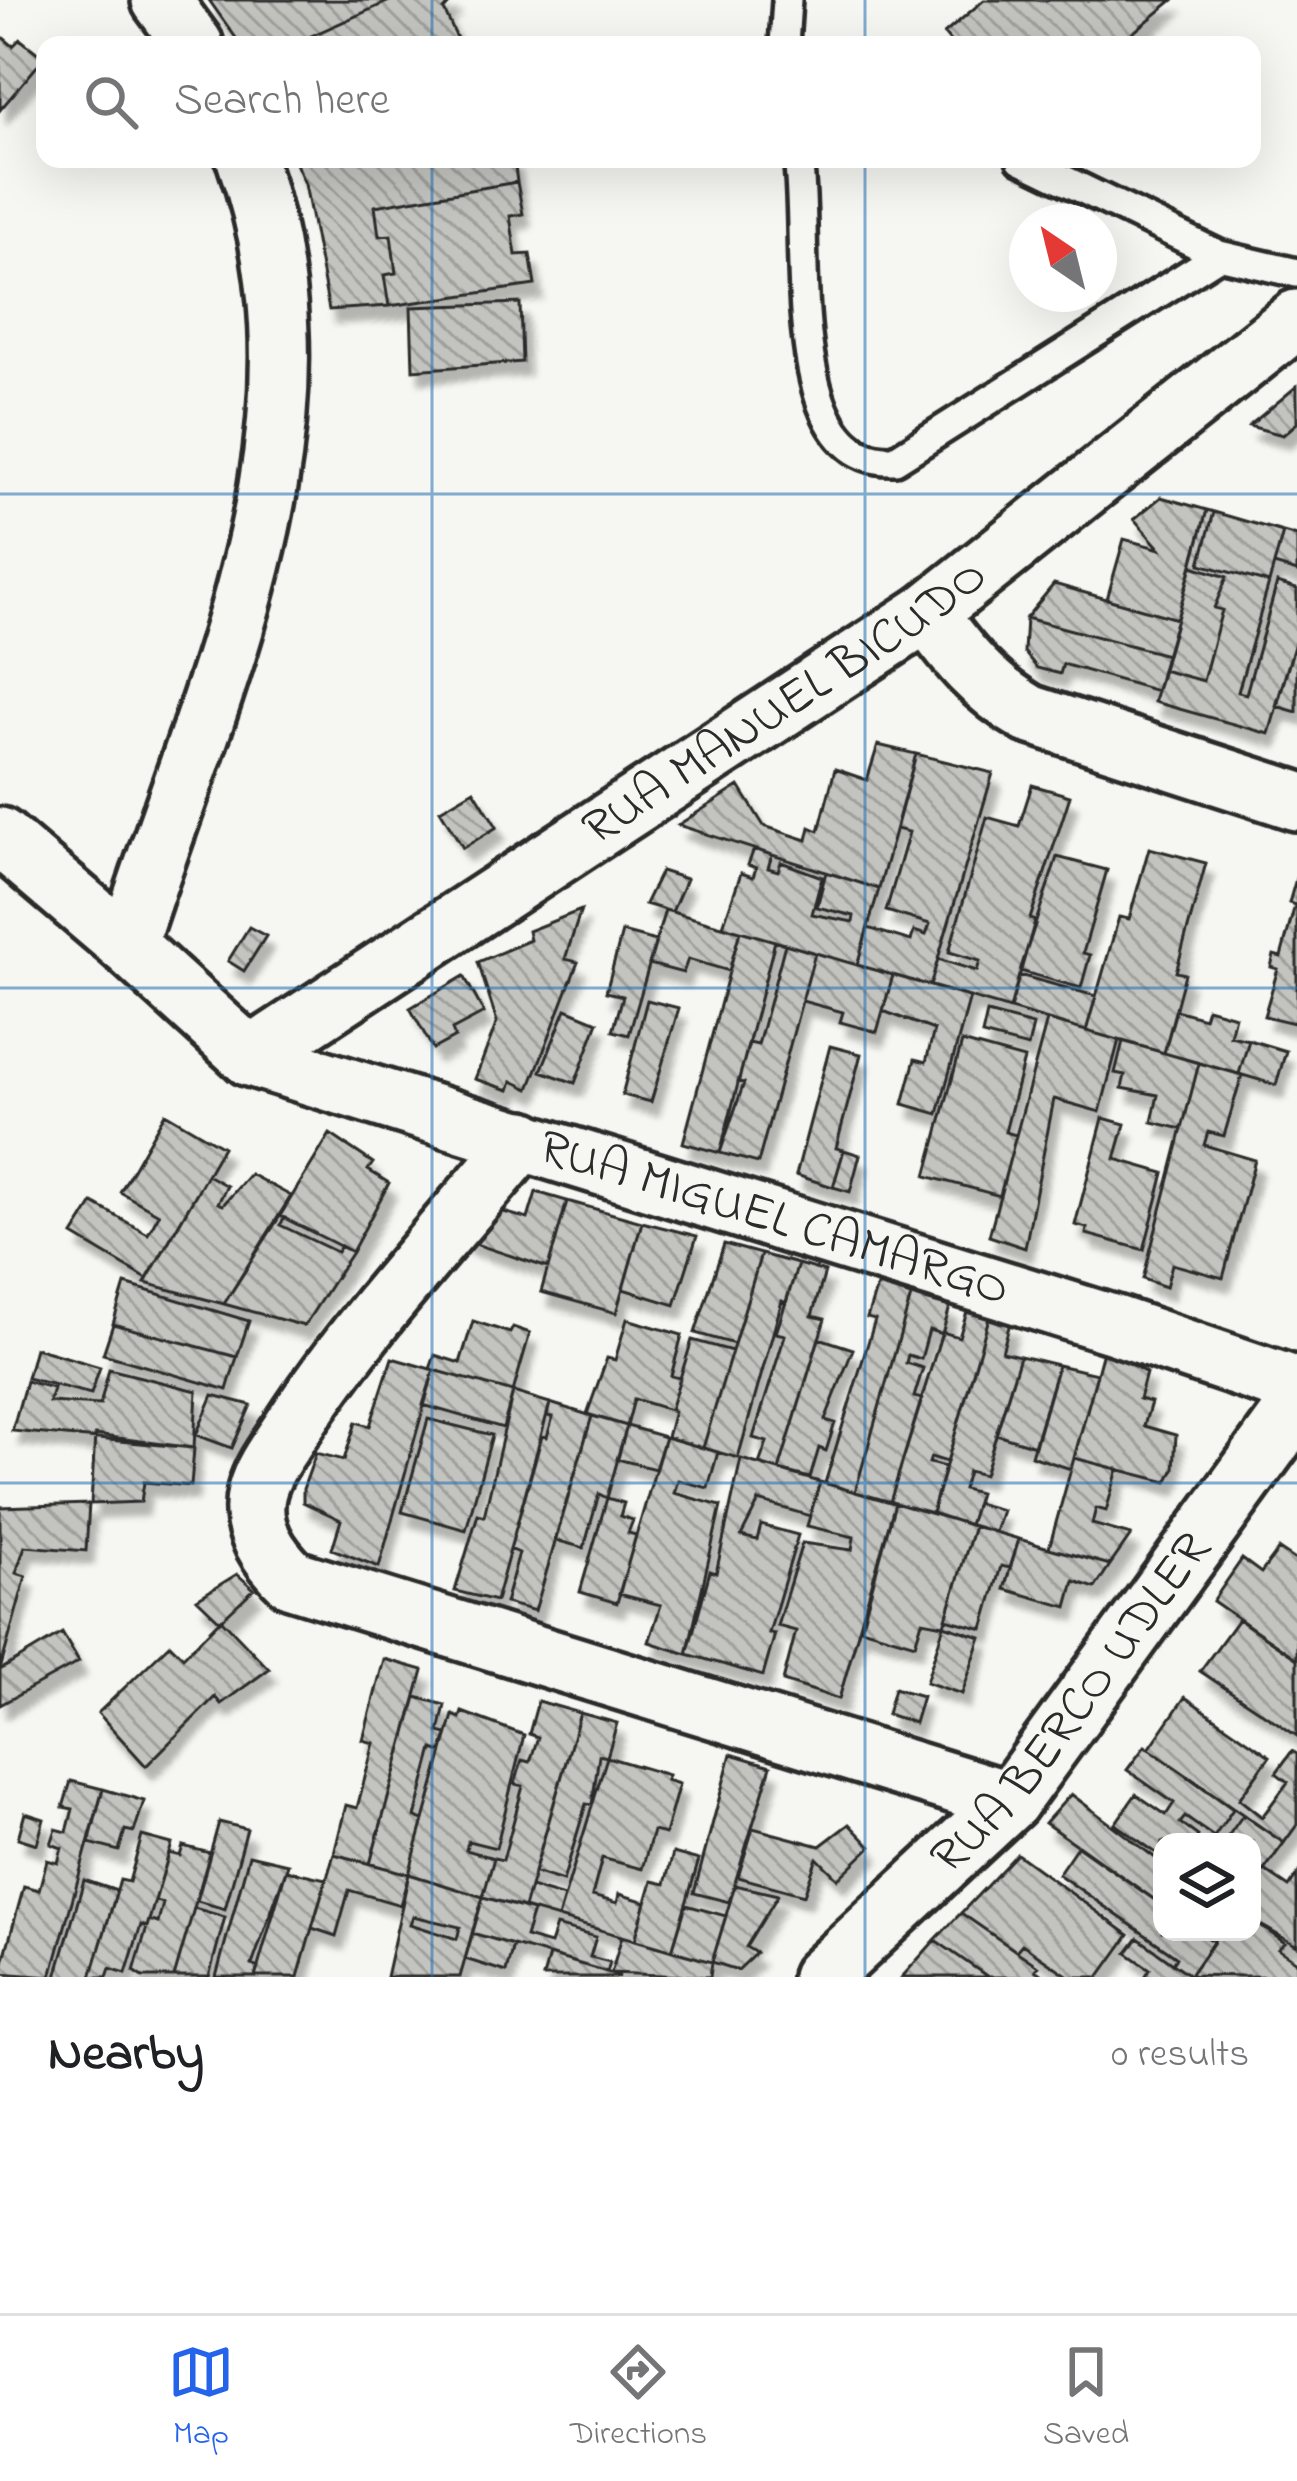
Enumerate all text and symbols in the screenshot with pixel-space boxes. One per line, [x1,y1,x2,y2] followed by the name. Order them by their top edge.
[36,36,1261,168] search box
[78,69,144,135] icon: search
[174,69,390,135] text: Search here
[1009,204,1117,312] north arrow
[568,541,1005,866] street label: RUA MANUEL BICUDO
[529,1111,1019,1327] street label: RUA MIGUEL CAMARGO
[914,1517,1231,1894] street label: RUA BERCO UDLER
[1153,1833,1261,1941] map controls
[1153,1833,1261,1941] button: layers
[48,2018,204,2093] text: Nearby
[1111,2027,1249,2084] text: 0 results
[168,2339,234,2459] tab: Map
[570,2339,707,2459] tab: Directions
[1043,2339,1129,2459] tab: Saved

